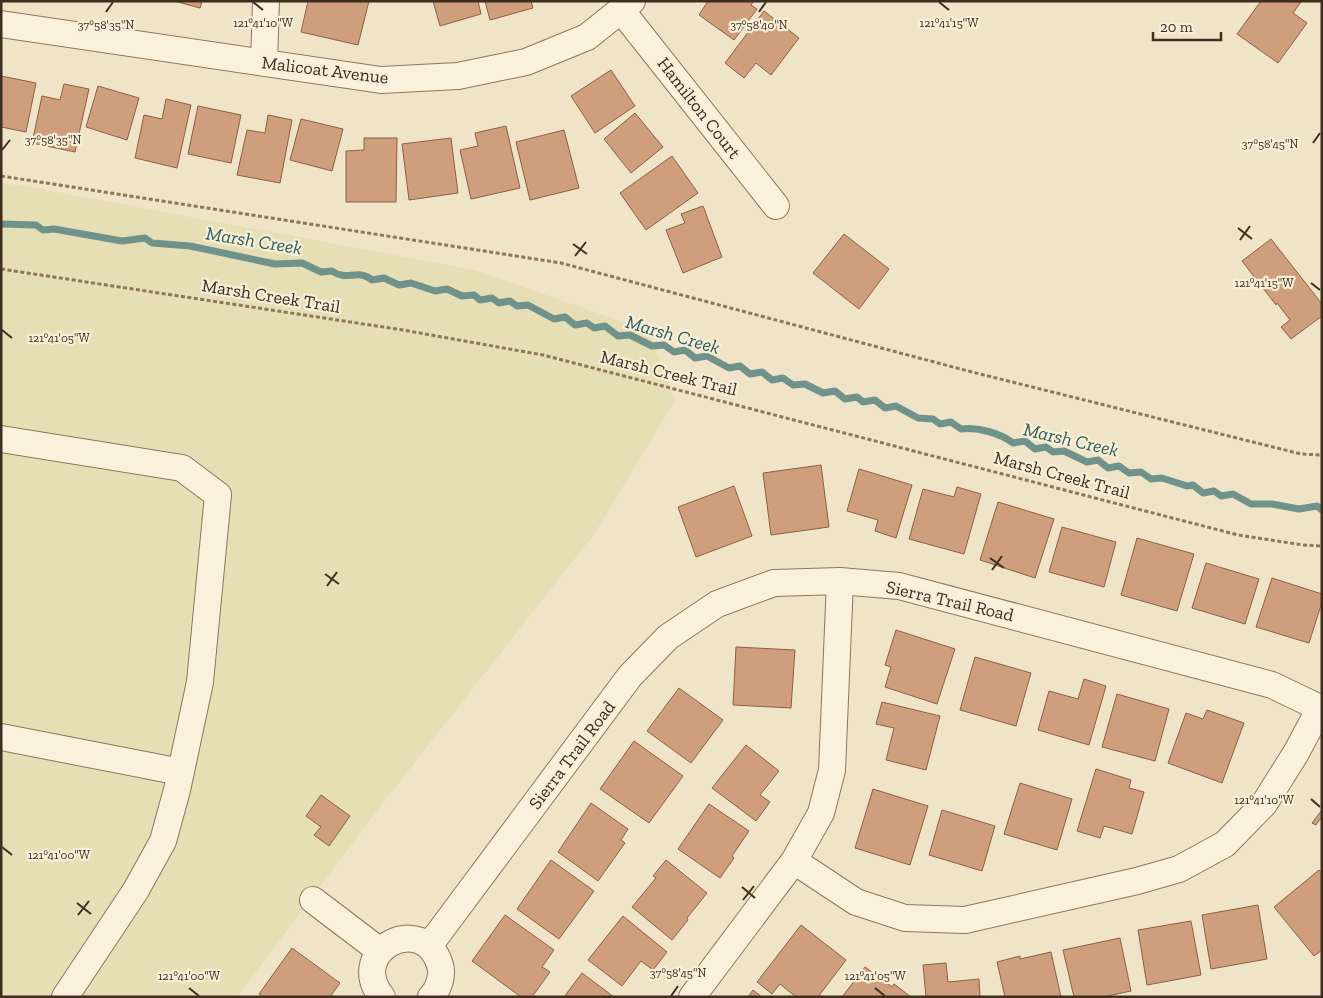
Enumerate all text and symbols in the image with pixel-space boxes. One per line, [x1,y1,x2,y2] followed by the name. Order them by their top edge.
[1153,10,1220,42] scale bar
[233,16,294,30] text: 121°41'10"W
[920,16,979,30] text: 121°41'15"W
[78,18,134,32] text: 37°58'35"N
[730,18,788,32] text: 37°58'40"N
[1160,18,1193,36] text: 20 m
[260,51,390,89] street label: Malicoat Avenue
[652,53,746,163] street label: Hamilton Court
[25,133,81,147] text: 37°58'35"N
[1242,137,1298,151] text: 37°58'45"N
[204,222,304,259] water label: Marsh Creek
[200,274,342,318] street label: Marsh Creek Trail
[1235,276,1294,290] text: 121°41'15"W
[623,310,723,359] water label: Marsh Creek
[28,331,90,345] text: 121°41'05"W
[598,345,740,401] street label: Marsh Creek Trail
[1021,417,1121,462] water label: Marsh Creek
[992,446,1133,504] street label: Marsh Creek Trail
[884,576,1016,626] street label: Sierra Trail Road
[524,696,620,814] street label: Sierra Trail Road
[1234,793,1295,807] text: 121°41'10"W
[28,848,91,862] text: 121°41'00"W
[650,966,706,980] text: 37°58'45"N
[158,969,221,983] text: 121°41'00"W
[844,969,906,983] text: 121°41'05"W

